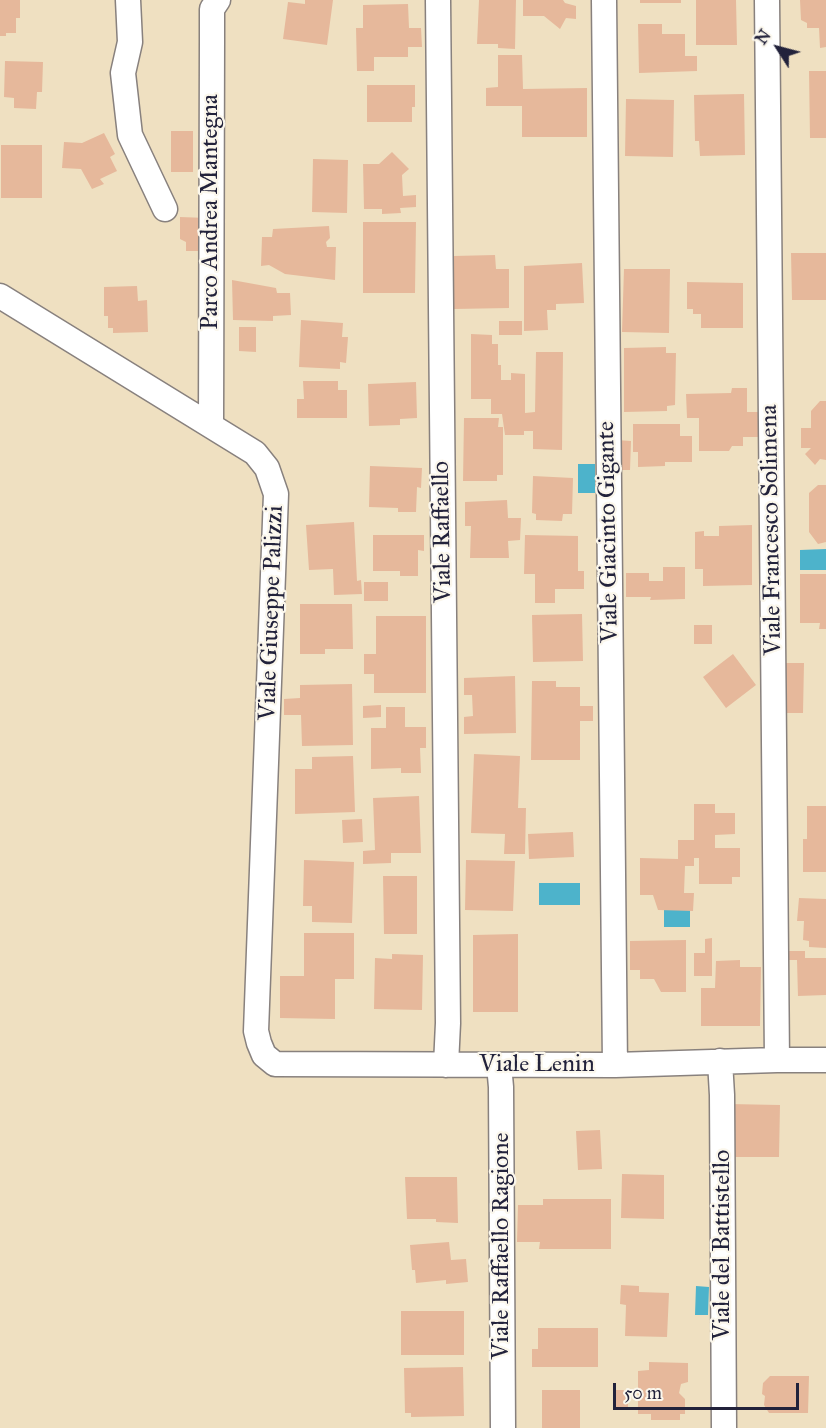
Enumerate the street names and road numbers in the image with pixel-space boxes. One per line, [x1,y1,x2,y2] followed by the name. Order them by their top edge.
[197,94,225,330] street label: Parco Andrea Mantegna
[755,404,789,656] street label: Viale Francesco Solimena
[593,421,625,643] street label: Viale Giacinto Gigante
[427,461,459,603] street label: Viale Raffaello
[254,505,290,721] street label: Viale Giuseppe Palizzi
[479,1051,595,1079] street label: Viale Lenin
[488,1133,516,1359] street label: Viale Raffaello Ragione
[709,1150,737,1340] street label: Viale del Battistello

